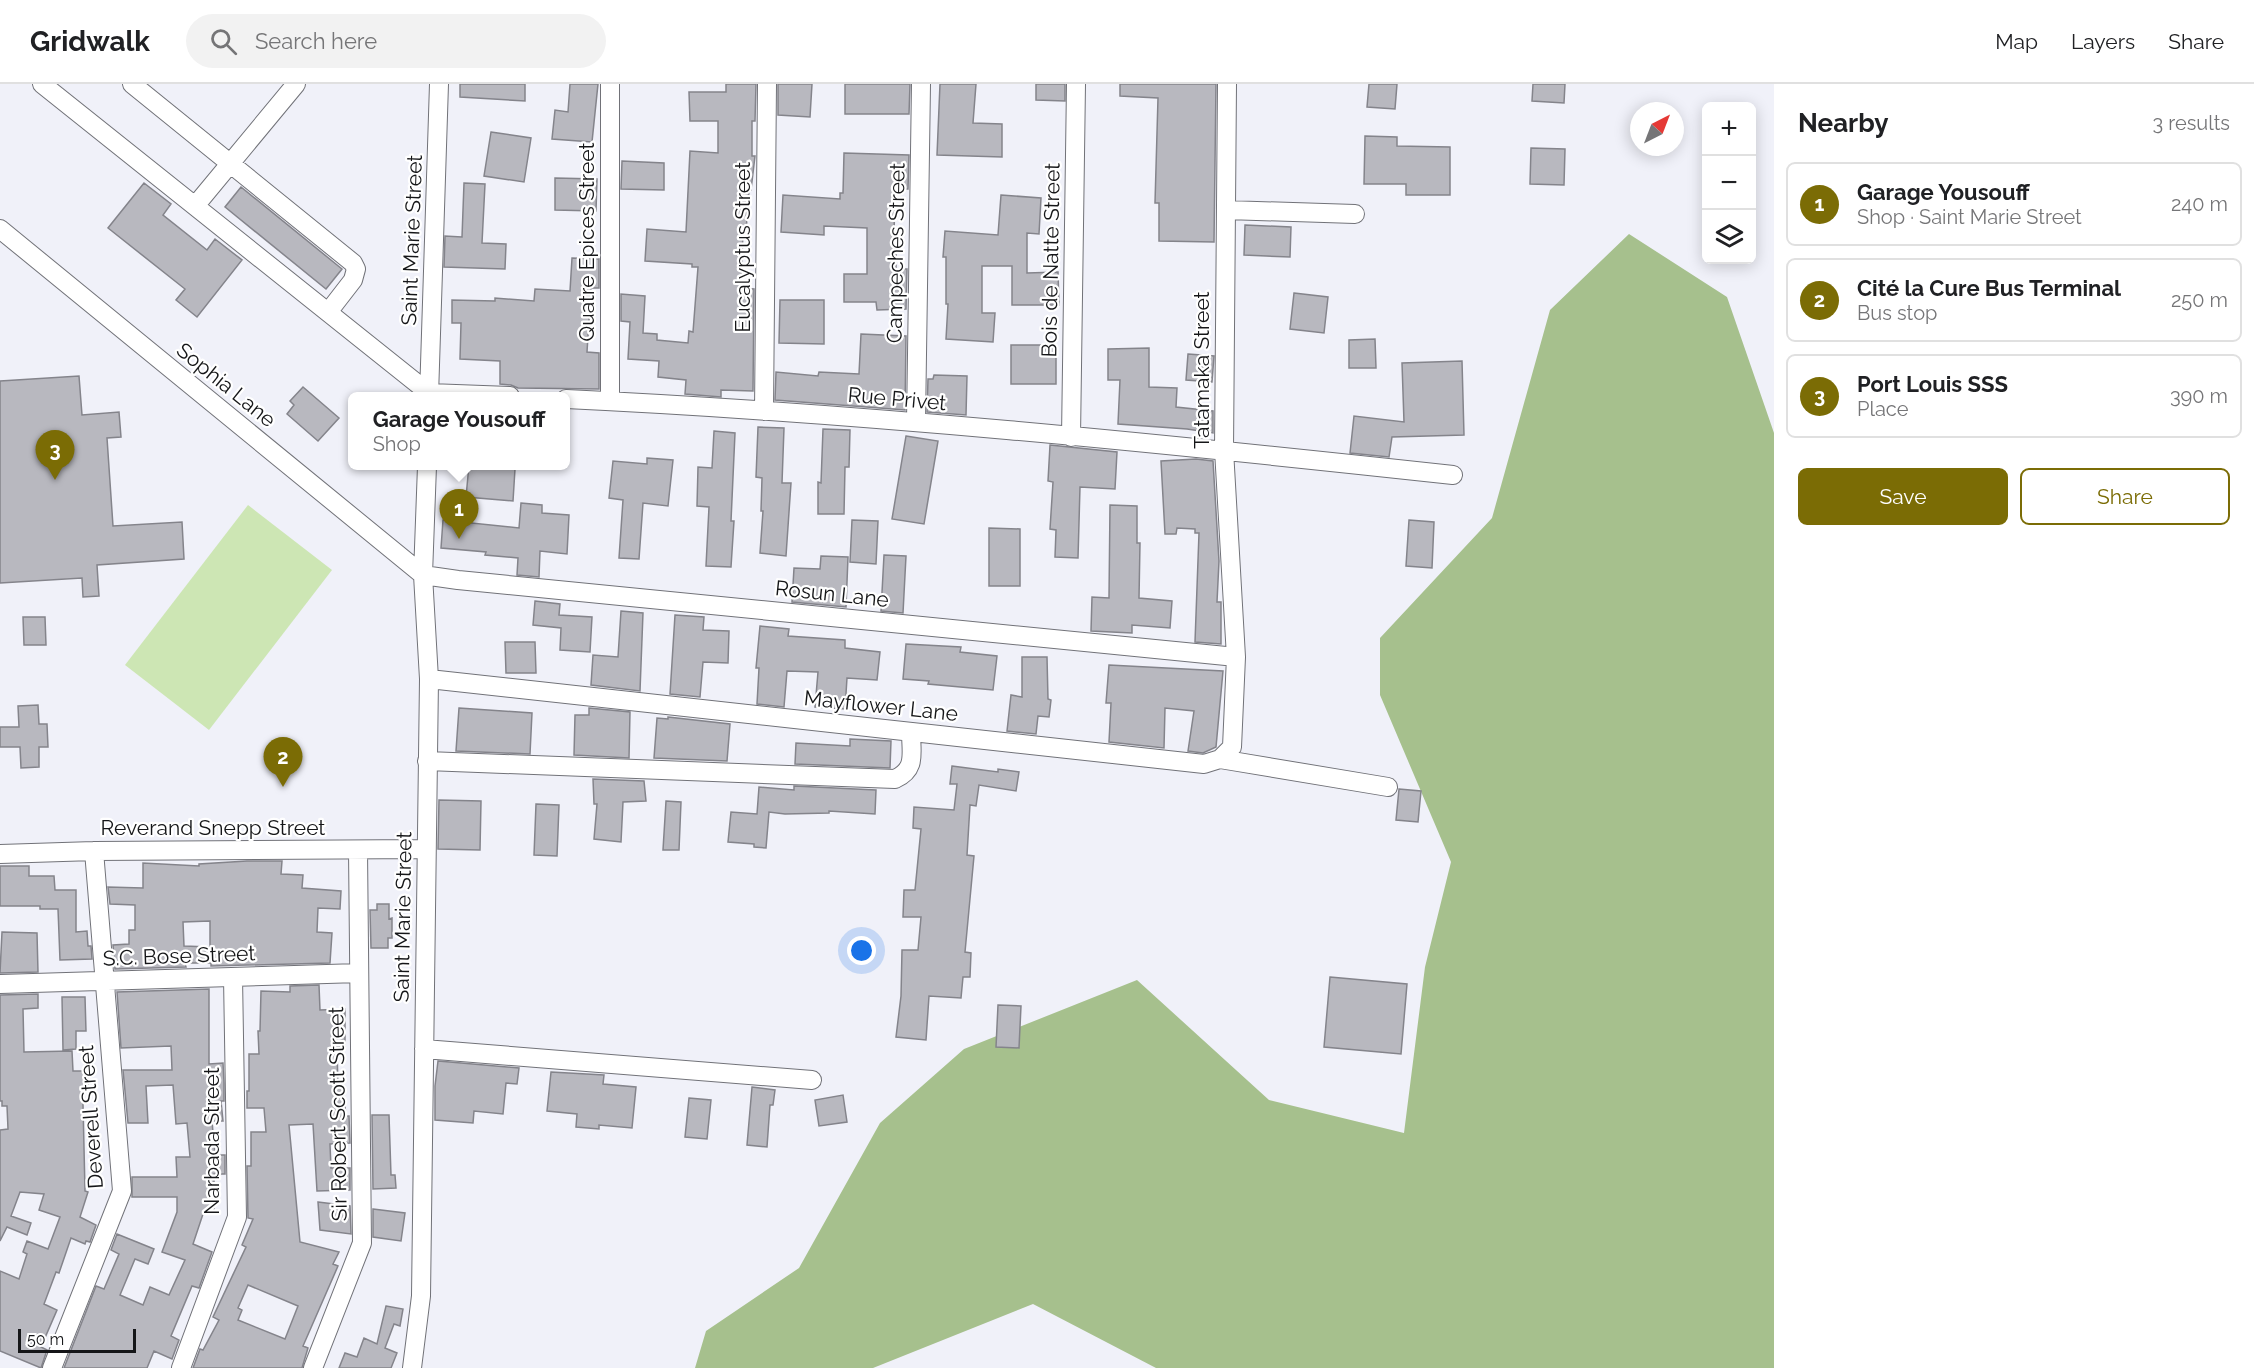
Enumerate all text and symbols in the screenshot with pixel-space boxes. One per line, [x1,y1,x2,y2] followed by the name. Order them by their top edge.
[186,14,606,68] search box
[30,25,150,58] text: Gridwalk
[207,25,240,58] icon: search
[255,28,377,54] text: Search here
[1995,29,2038,54] text: Map
[2071,29,2135,54] text: Layers
[2168,29,2224,54] text: Share
[1630,102,1684,156] north arrow
[1702,102,1756,264] map controls
[1702,102,1756,156] button: +
[1798,108,1888,138] text: Nearby
[2152,111,2230,135] text: 3 results
[574,143,599,342] street label: Quatre Epices Street
[396,154,427,326] street label: Saint Marie Street
[1702,156,1756,210] button: −
[730,162,755,332] street label: Eucalyptus Street
[881,163,910,343] street label: Campeches Street
[1036,163,1065,357] street label: Bois de Natte Street
[1857,179,2030,205] text: Garage Yousouff
[1815,192,1824,216] text: 1
[2171,192,2228,216] text: 240 m
[1857,205,2082,229] text: Shop · Saint Marie Street
[1702,210,1756,264] button: layers
[1857,275,2121,301] text: Cité la Cure Bus Terminal
[1814,288,1825,312] text: 2
[2171,288,2228,312] text: 250 m
[1189,291,1214,449] street label: Tatamaka Street
[1857,301,1937,325] text: Bus stop
[172,337,281,432] street label: Sophia Lane
[1857,371,2008,397] text: Port Louis SSS
[847,382,947,415] street label: Rue Privet
[1814,384,1825,408] text: 3
[2170,384,2228,408] text: 390 m
[348,392,570,470] popup
[1857,397,1908,421] text: Place
[373,406,545,432] text: Garage Yousouff
[36,430,74,480] pin: 3
[373,432,421,456] text: Shop
[1798,468,2008,525] button: Save
[2020,468,2230,525] button: Share
[440,490,478,539] pin: 1
[774,575,890,612] street label: Rosun Lane
[803,685,959,726] street label: Mayflower Lane
[264,738,302,787] pin: 2
[101,815,325,840] street label: Reverand Snepp Street
[389,831,416,1003] street label: Saint Marie Street
[847,936,876,965] your location
[102,940,256,971] street label: S.C. Bose Street
[323,1006,352,1222] street label: Sir Robert Scott Street
[73,1044,108,1190] street label: Deverell Street
[199,1067,224,1215] street label: Narbada Street
[18,1326,136,1354] scale bar
[27,1330,64,1349] text: 50 m

